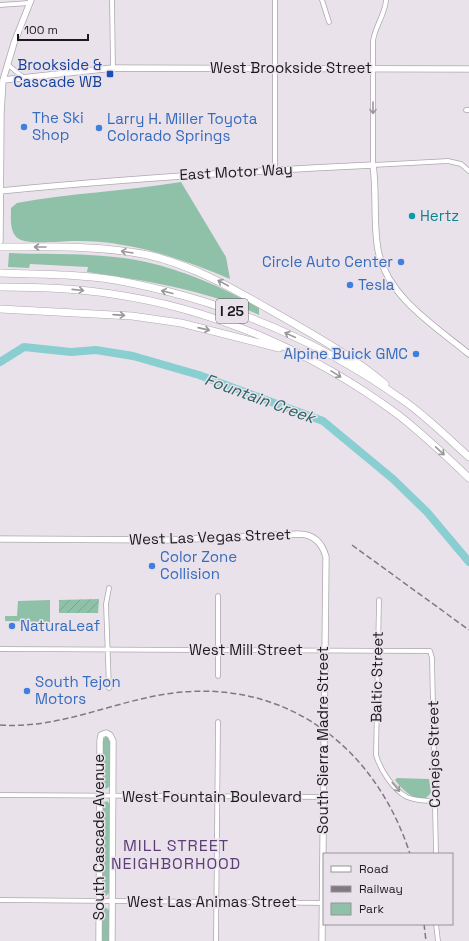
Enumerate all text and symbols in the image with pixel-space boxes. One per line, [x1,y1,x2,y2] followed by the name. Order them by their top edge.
[18,16,88,42] scale bar
[24,22,58,38] text: 100 m
[13,55,102,91] place label: Brookside & Cascade WB
[210,58,372,77] street label: West Brookside Street
[105,69,115,79] marker: Brookside & Cascade WB
[369,101,377,114] one-way arrow
[32,108,84,144] place label: The Ski Shop
[107,109,258,145] place label: Larry H. Miller Toyota Colorado Springs
[19,122,29,132] marker: The Ski Shop
[94,123,104,133] marker: Larry H. Miller Toyota Colorado Springs
[179,159,293,184] street label: East Motor Way
[420,206,459,225] place label: Hertz
[407,211,417,221] marker: Hertz
[34,243,47,251] one-way arrow
[121,248,134,256] one-way arrow
[262,252,393,271] place label: Circle Auto Center
[396,257,406,267] marker: Circle Auto Center
[358,275,395,294] place label: Tesla
[218,279,230,287] one-way arrow
[345,280,355,290] marker: Tesla
[71,286,84,294] one-way arrow
[161,288,174,295] one-way arrow
[216,299,248,323] road number: I 25
[112,311,125,319] one-way arrow
[197,325,210,333] one-way arrow
[284,331,296,338] one-way arrow
[283,344,408,363] place label: Alpine Buick GMC
[411,349,421,359] marker: Alpine Buick GMC
[202,369,320,429] water label: Fountain Creek
[330,370,342,378] one-way arrow
[435,446,445,456] one-way arrow
[129,524,291,549] street label: West Las Vegas Street
[160,547,237,583] place label: Color Zone Collision
[147,561,157,571] marker: Color Zone Collision
[20,616,100,635] place label: NaturaLeaf
[7,621,17,631] marker: NaturaLeaf
[366,631,387,723] street label: Baltic Street
[189,640,303,659] street label: West Mill Street
[313,646,332,834] street label: South Sierra Madre Street
[35,672,121,708] place label: South Tejon Motors
[22,686,32,696] marker: South Tejon Motors
[423,700,444,808] street label: Conejos Street
[89,754,108,920] street label: South Cascade Avenue
[392,782,401,793] one-way arrow
[122,787,302,806] street label: West Fountain Boulevard
[111,835,241,874] district label: MILL STREET NEIGHBORHOOD
[323,853,453,925] legend
[359,861,388,877] text: Road
[359,881,403,897] text: Railway
[127,892,297,911] street label: West Las Animas Street
[359,901,384,917] text: Park

